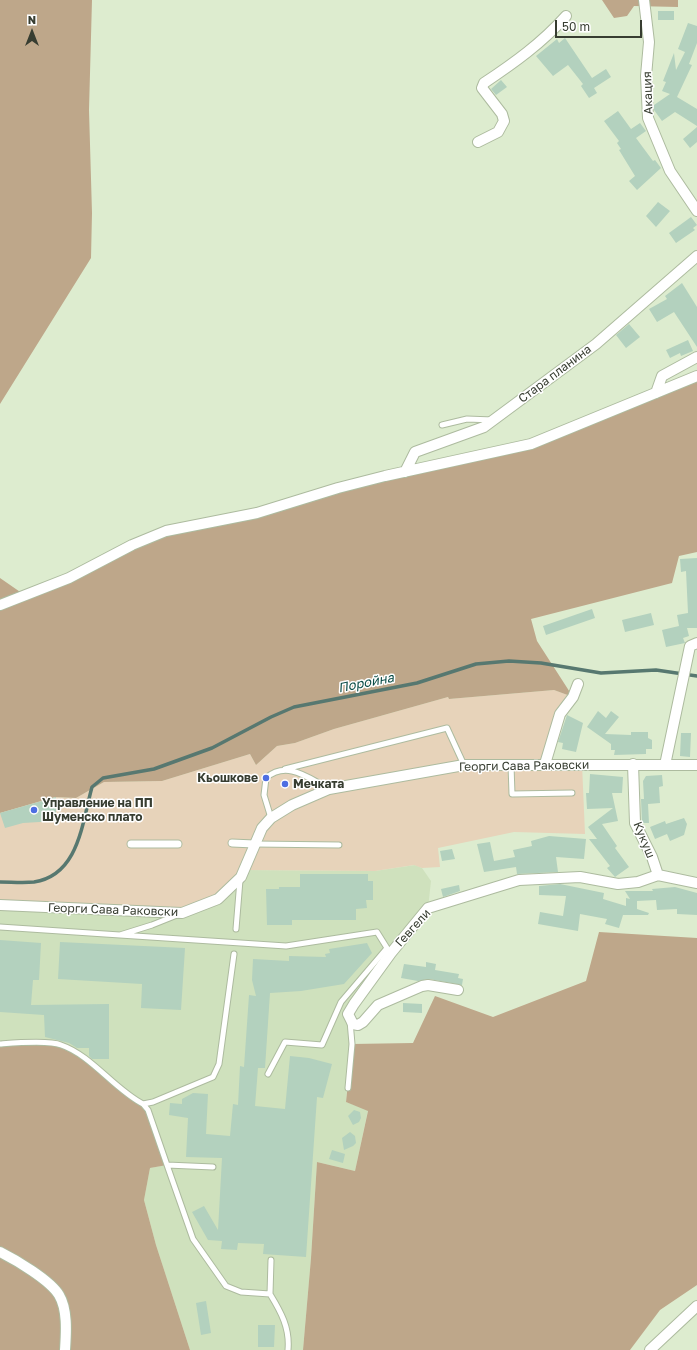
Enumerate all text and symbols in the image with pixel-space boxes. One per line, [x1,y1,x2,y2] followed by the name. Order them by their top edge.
[12,12,52,52] north arrow
[557,12,644,38] scale bar
[28,13,36,26] text: N
[562,19,590,34] text: 50 m
[640,71,656,115] street label: Акация
[516,342,594,406] street label: Стара планина
[337,670,395,696] water label: Поройна
[459,758,589,774] street label: Георги Сава Раковски
[197,771,258,785] place label: Кьошкове
[261,773,271,783] marker: Кьошкове
[293,777,344,791] place label: Мечката
[280,779,290,789] marker: Мечката
[42,796,153,824] place label: Управление на ПП Шуменско плато
[29,805,39,815] marker: Управление на ПП Шуменско плато
[630,820,658,860] street label: Кукуш
[48,901,178,919] street label: Георги Сава Раковски
[392,906,434,950] street label: Гевгели

